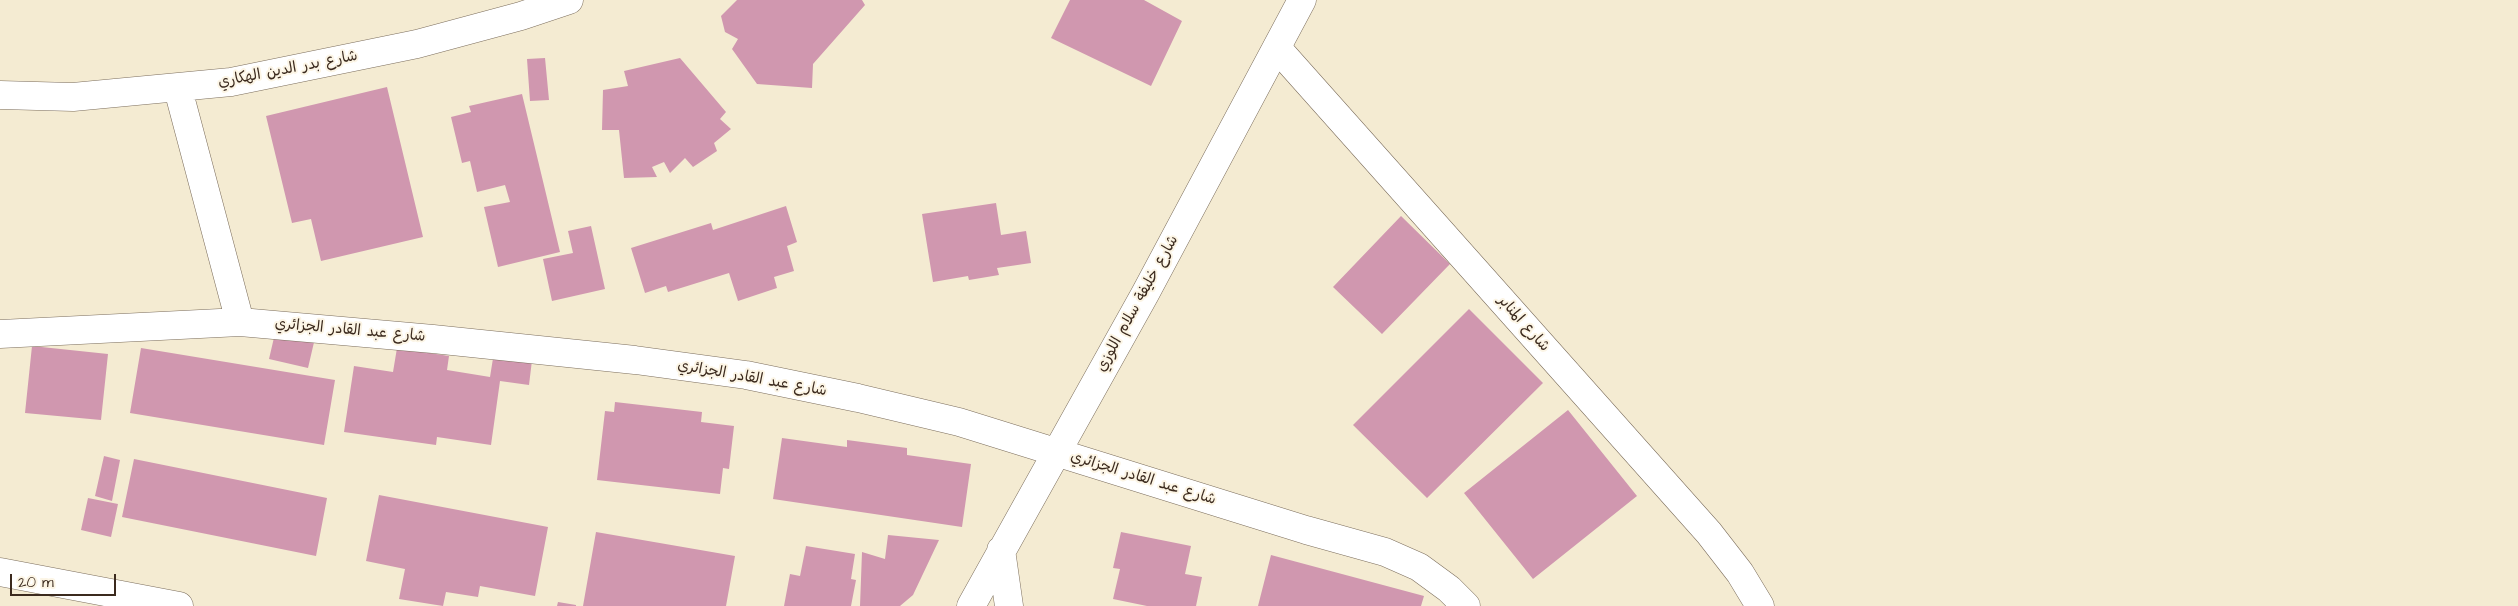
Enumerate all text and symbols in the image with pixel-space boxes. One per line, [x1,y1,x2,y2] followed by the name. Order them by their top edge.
[217,48,359,92] street label: شارع بدر الدين الهكاري
[1093,233,1183,375] street label: شارع خليفة سلام اللوزي
[1493,292,1553,356] street label: شارع المنابر
[274,315,426,347] street label: شارع عبد القادر الجزائري
[676,357,828,401] street label: شارع عبد القادر الجزائري
[1068,448,1218,510] street label: شارع عبد القادر الجزائري
[12,564,119,596] scale bar
[18,572,54,593] text: 20 m

